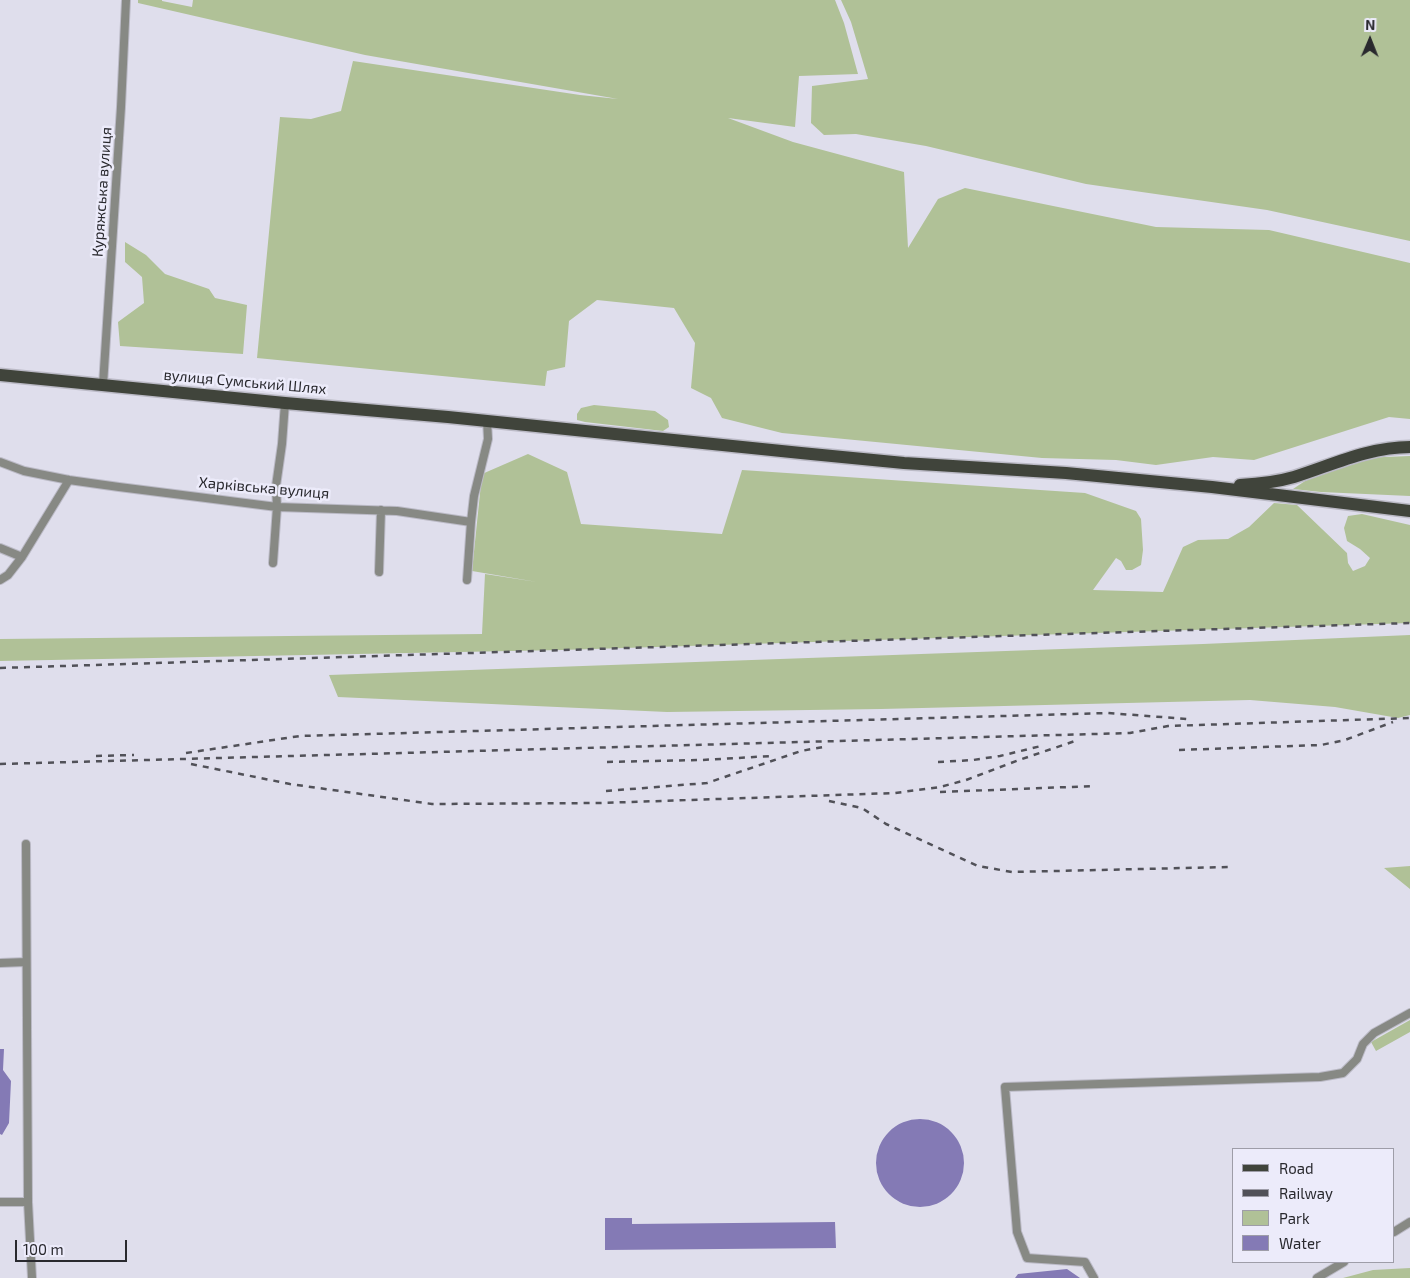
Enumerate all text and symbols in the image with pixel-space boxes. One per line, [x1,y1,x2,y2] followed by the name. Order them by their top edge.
[1345,15,1395,65] north arrow
[1365,16,1375,33] text: N
[88,126,116,258] street label: Куряжська вулиця
[163,366,327,398] street label: вулиця Сумський Шлях
[198,473,330,503] street label: Харківська вулиця
[1232,1148,1395,1263] legend
[1279,1159,1314,1177] text: Road
[1279,1184,1333,1202] text: Railway
[1279,1209,1310,1227] text: Park
[18,1230,130,1262] scale bar
[1279,1234,1321,1252] text: Water
[23,1240,64,1258] text: 100 m

